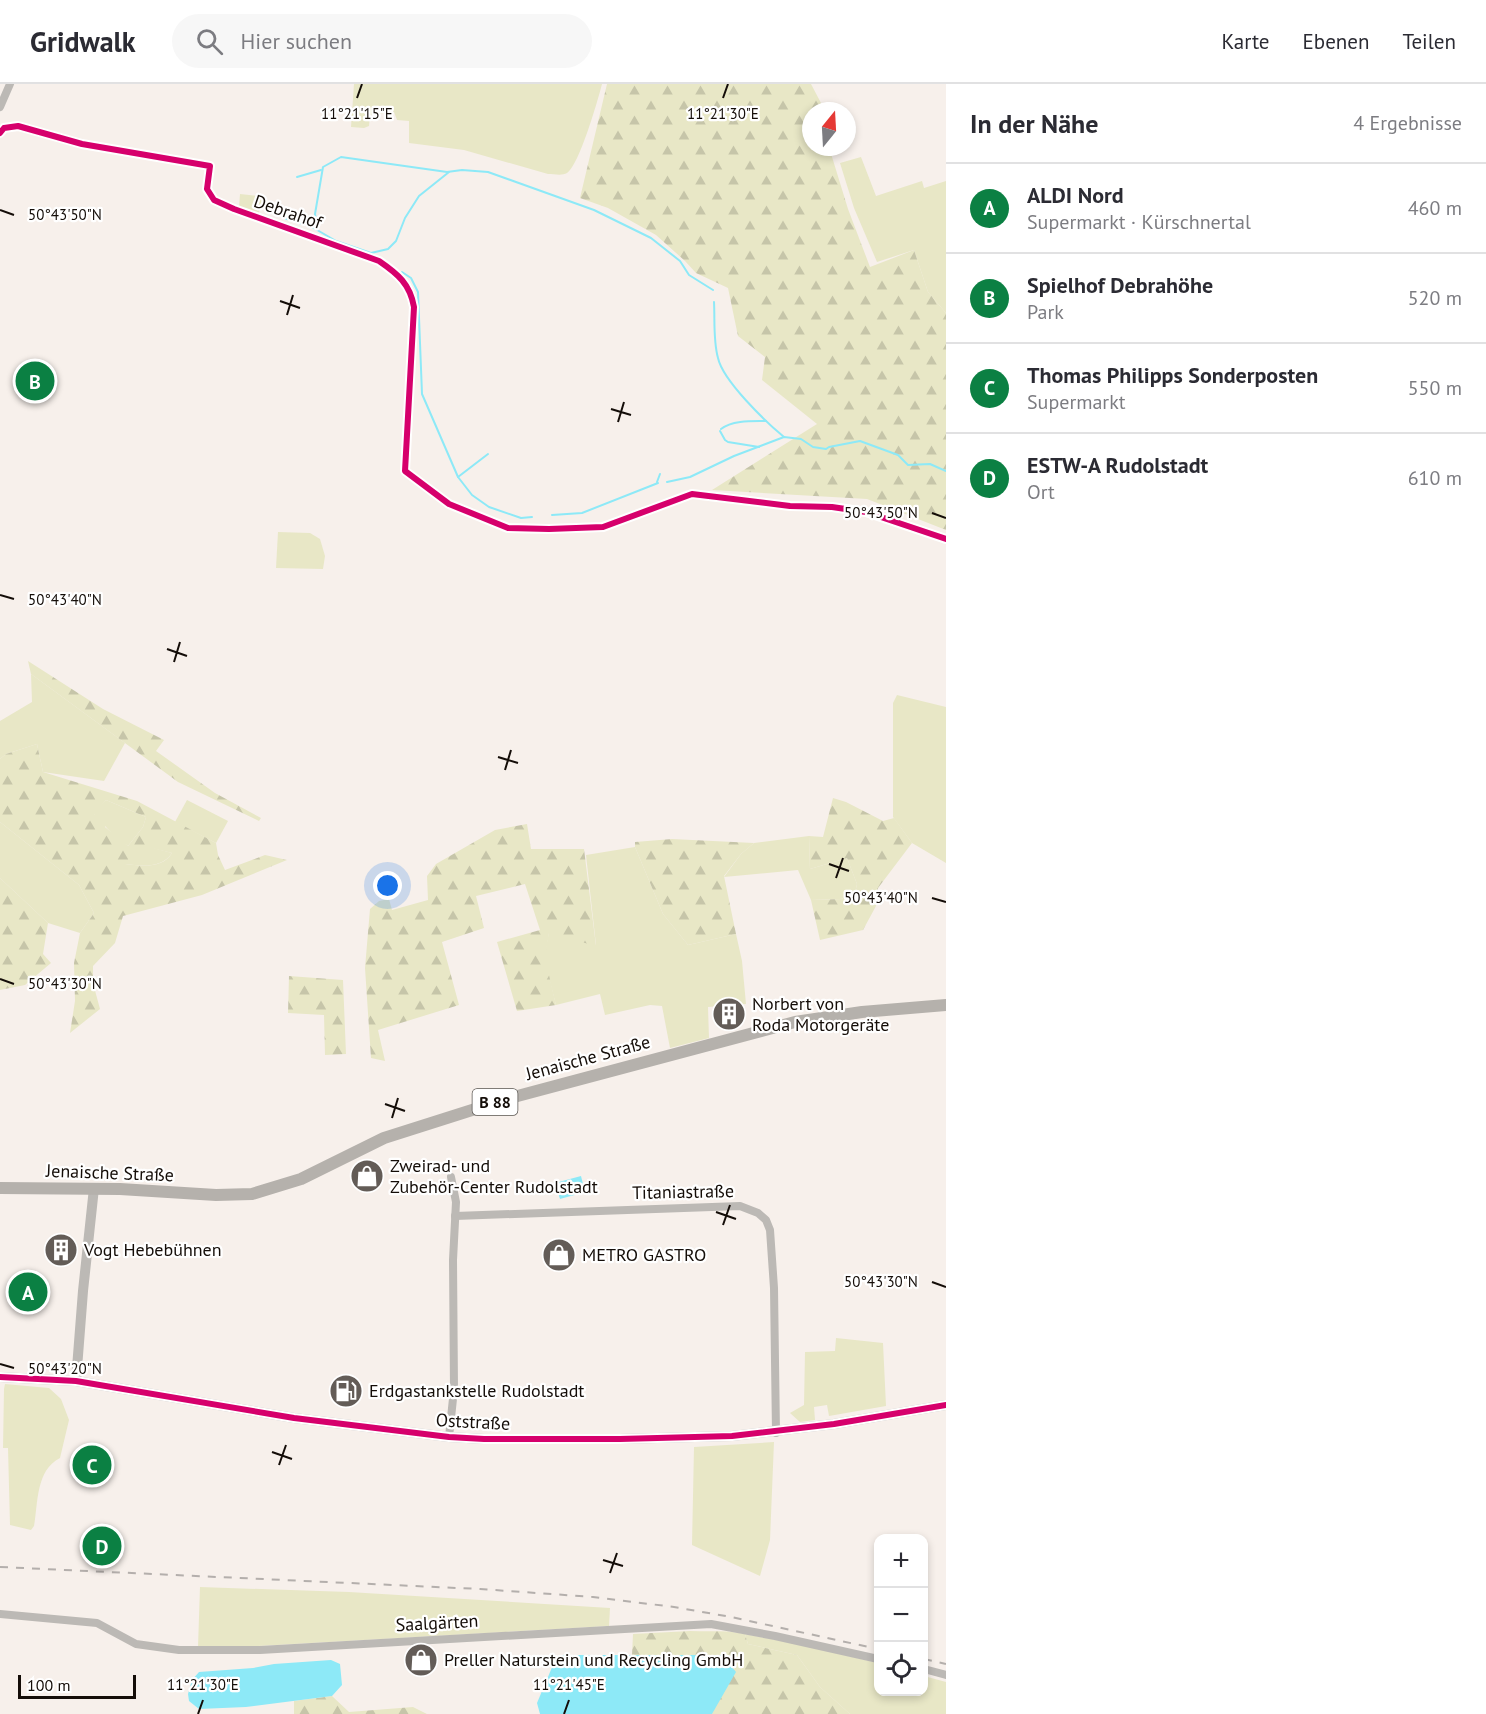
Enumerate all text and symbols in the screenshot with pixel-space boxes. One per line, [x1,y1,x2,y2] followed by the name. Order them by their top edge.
[172,14,592,68] search box
[30,23,136,60] text: Gridwalk
[193,25,226,58] icon: search
[241,27,352,55] text: Hier suchen
[1222,28,1270,55] text: Karte
[1303,28,1369,55] text: Ebenen
[1402,28,1456,55] text: Teilen
[802,102,856,156] north arrow
[321,104,393,123] text: 11°21'15"E
[687,104,759,123] text: 11°21'30"E
[970,107,1098,140] text: In der Nähe
[1353,110,1462,136] text: 4 Ergebnisse
[1027,181,1124,209] text: ALDI Nord
[251,189,327,234] street label: Debrahof
[983,195,996,221] text: A
[1408,195,1462,221] text: 460 m
[28,205,102,224] text: 50°43'50"N
[1027,209,1251,235] text: Supermarkt · Kürschnertal
[1027,271,1213,299] text: Spielhof Debrahöhe
[984,285,995,311] text: B
[1408,285,1462,311] text: 520 m
[1027,299,1064,325] text: Park
[15,358,54,404] pin: B
[1027,361,1318,389] text: Thomas Philipps Sonderposten
[984,375,995,401] text: C
[1408,375,1462,401] text: 550 m
[1027,389,1126,415] text: Supermarkt
[1027,451,1208,479] text: ESTW-A Rudolstadt
[983,465,996,491] text: D
[1408,465,1462,491] text: 610 m
[1027,479,1055,505] text: Ort
[844,503,918,522] text: 50°43'50"N
[28,590,102,609] text: 50°43'40"N
[373,871,402,900] your location
[844,888,918,907] text: 50°43'40"N
[28,974,102,993] text: 50°43'30"N
[752,992,889,1036] place label: Norbert von Roda Motorgeräte
[711,996,747,1032] building icon: Norbert von Roda Motorgeräte
[522,1030,653,1085] street label: Jenaische Straße
[472,1089,518,1115] road number: B 88
[390,1154,598,1198] place label: Zweirad- und Zubehör-Center Rudolstadt
[349,1158,385,1194] shop icon: Zweirad- und Zubehör-Center Rudolstadt
[45,1159,174,1186] street label: Jenaische Straße
[632,1179,734,1204] street label: Titaniastraße
[43,1232,79,1268] building icon: Vogt Hebebühnen
[541,1237,577,1273] shop icon: METRO GASTRO
[83,1238,222,1261] place label: Vogt Hebebühnen
[582,1243,706,1266] place label: METRO GASTRO
[9,1270,48,1314] pin: A
[844,1272,918,1291] text: 50°43'30"N
[28,1359,102,1378] text: 50°43'20"N
[328,1373,364,1409] fuel station icon: Erdgastankstelle Rudolstadt
[369,1379,584,1402] place label: Erdgastankstelle Rudolstadt
[435,1408,511,1435] street label: Oststraße
[72,1442,112,1488] pin: C
[82,1524,122,1568] pin: D
[874,1534,928,1696] map controls
[874,1534,928,1588] button: +
[874,1588,928,1642] button: −
[395,1609,479,1636] street label: Saalgärten
[403,1642,439,1678] shop icon: Preller Naturstein und Recycling GmbH
[874,1642,928,1696] button: locate
[444,1648,743,1671] place label: Preller Naturstein und Recycling GmbH
[18,1672,136,1700] scale bar
[27,1675,70,1695] text: 100 m
[167,1675,239,1694] text: 11°21'30"E
[533,1675,605,1694] text: 11°21'45"E

